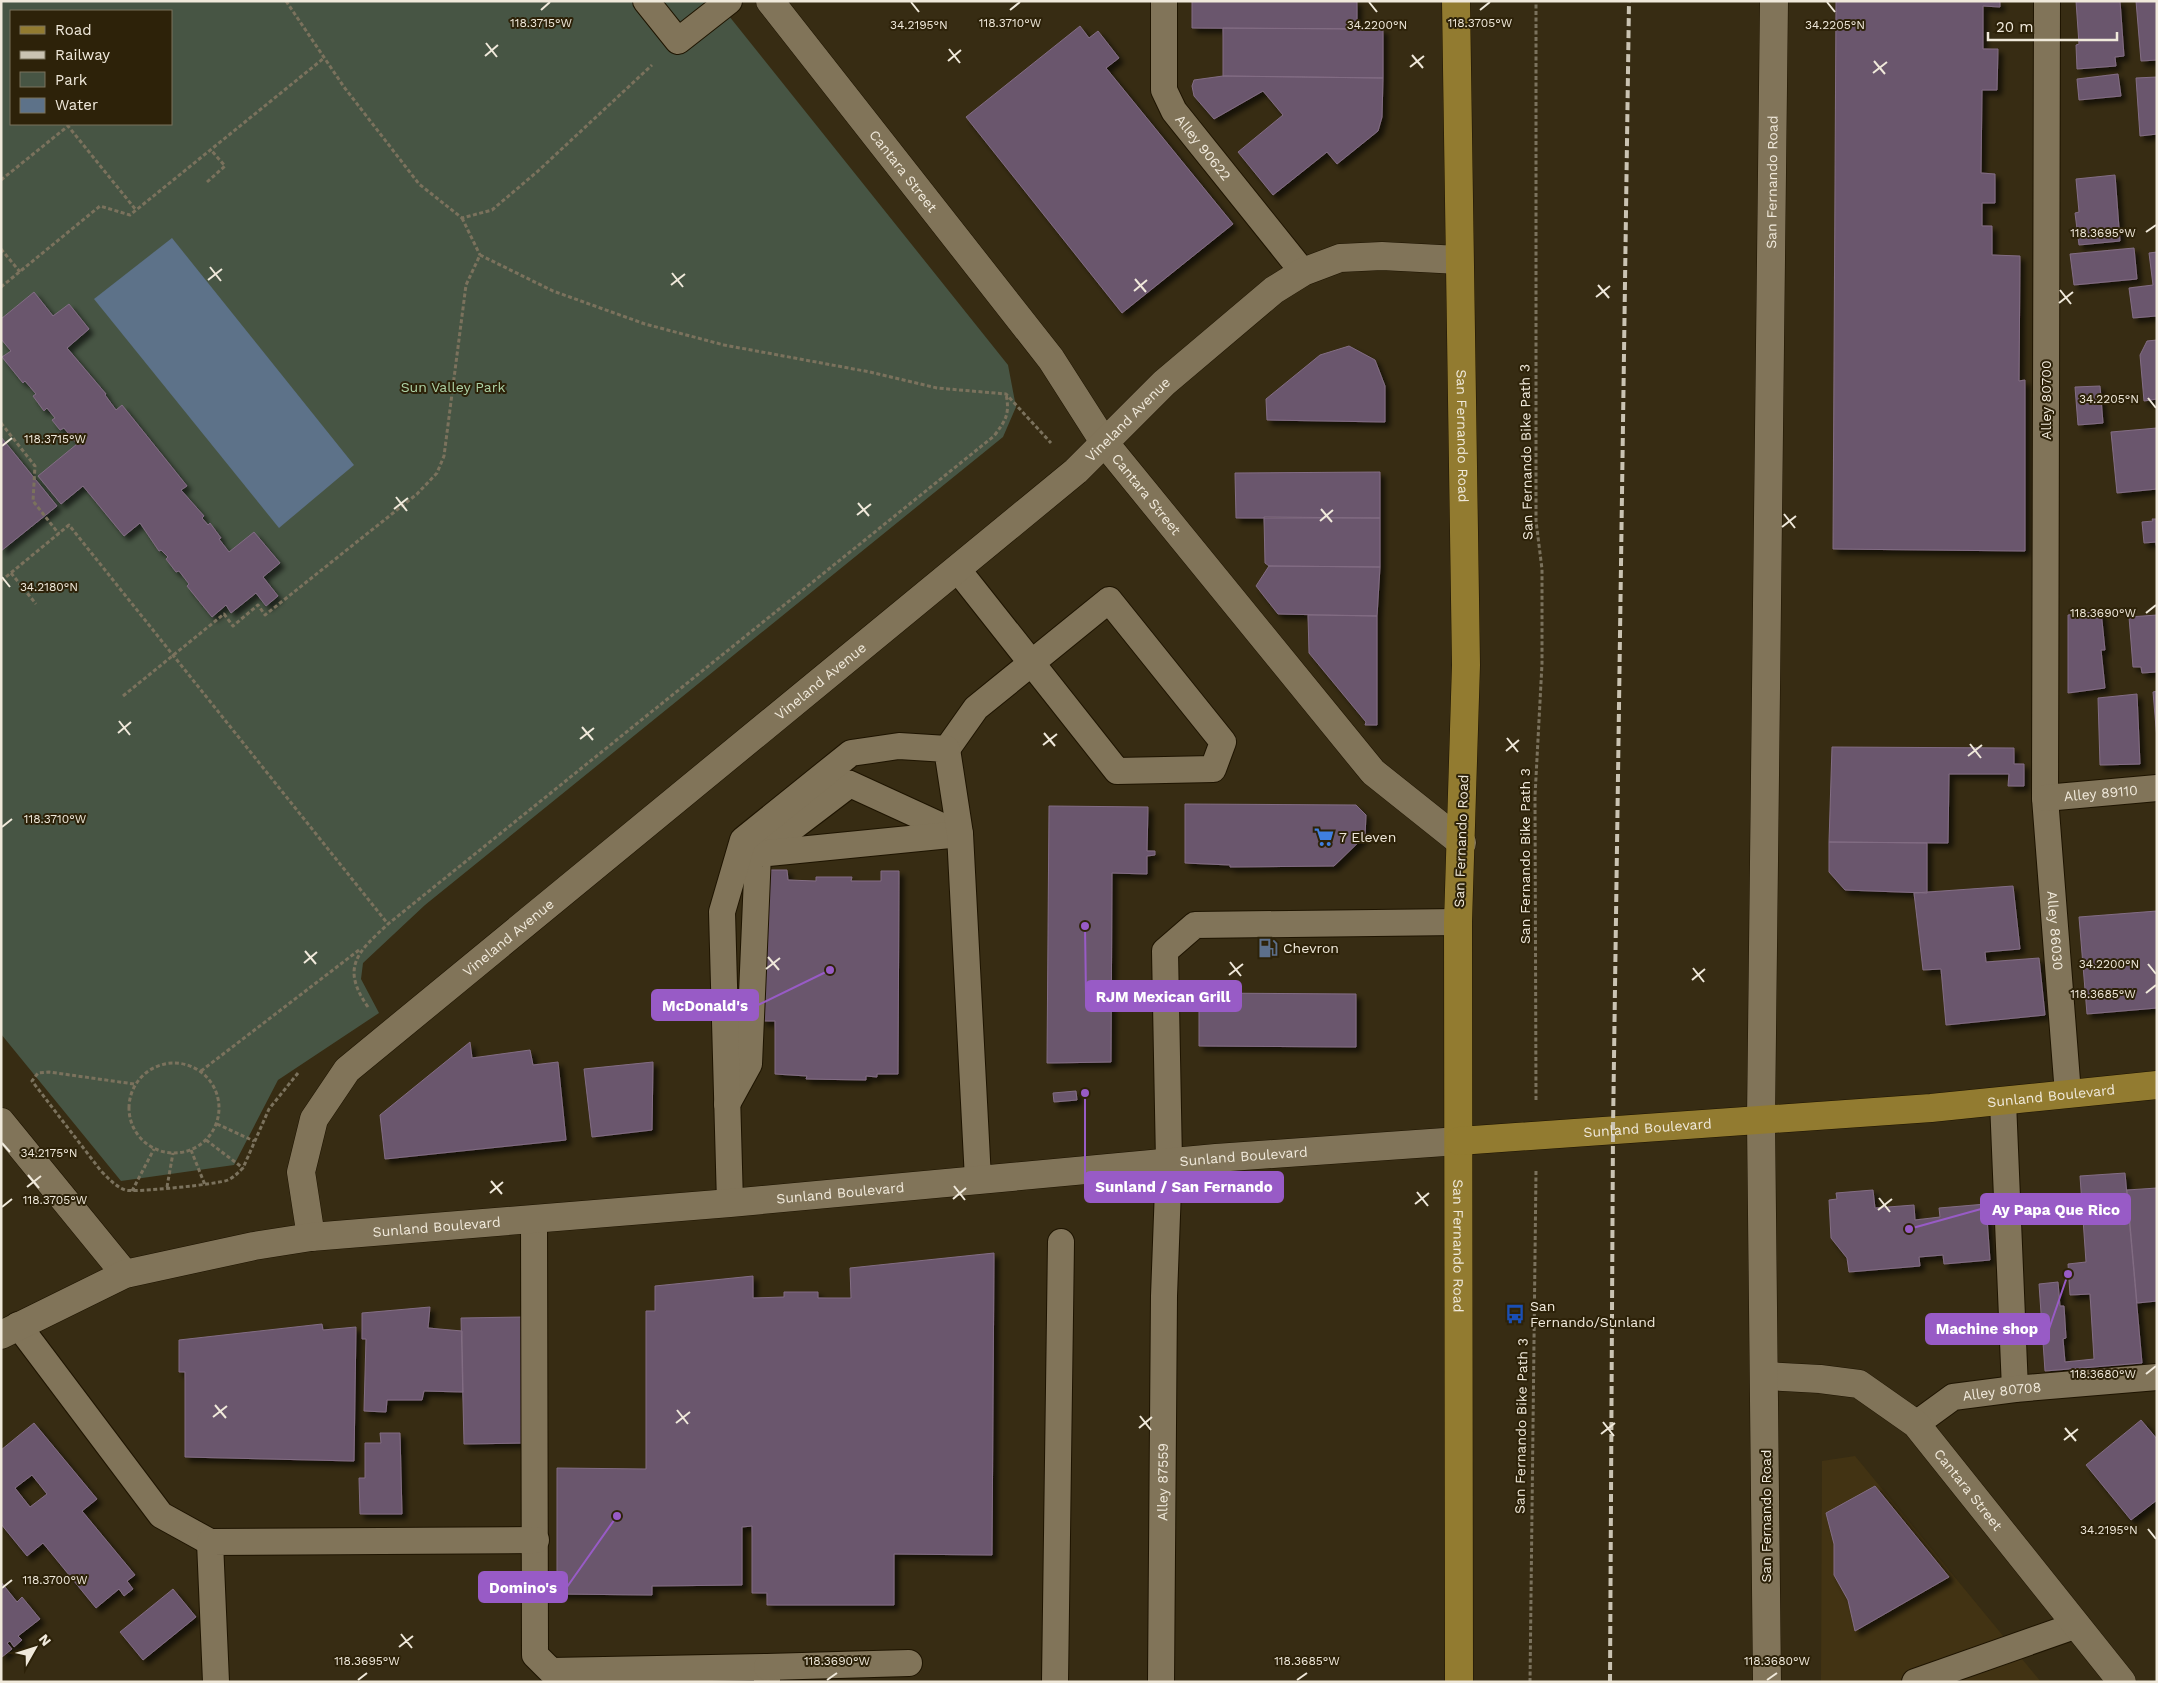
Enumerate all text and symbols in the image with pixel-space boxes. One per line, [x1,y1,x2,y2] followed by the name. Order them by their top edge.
[10,10,172,125] legend
[1988,10,2117,42] scale bar
[510,16,572,30] text: 118.3715°W
[979,16,1042,30] text: 118.3710°W
[1448,16,1513,30] text: 118.3705°W
[890,18,948,32] text: 34.2195°N
[1347,18,1407,32] text: 34.2200°N
[1805,18,1865,32] text: 34.2205°N
[1996,18,2034,36] text: 20 m
[55,21,92,39] text: Road
[55,46,110,64] text: Railway
[55,71,88,89] text: Park
[55,96,98,114] text: Water
[1172,111,1234,183] street label: Alley 90622
[1763,115,1781,249] street label: San Fernando Road
[866,127,941,215] street label: Cantara Street
[2070,226,2136,240] text: 118.3695°W
[2038,360,2054,440] street label: Alley 80700
[1516,364,1536,540] street label: San Fernando Bike Path 3
[1454,369,1472,503] street label: San Fernando Road
[1082,374,1173,465] street label: Vineland Avenue
[401,379,505,395] park label: Sun Valley Park
[2079,392,2139,406] text: 34.2205°N
[24,432,86,446] text: 118.3715°W
[1109,450,1184,538] street label: Cantara Street
[20,580,78,594] text: 34.2180°N
[2070,606,2137,620] text: 118.3690°W
[772,639,869,723] street label: Vineland Avenue
[1517,768,1533,944] street label: San Fernando Bike Path 3
[1451,774,1471,908] street label: San Fernando Road
[2063,782,2138,804] street label: Alley 89110
[24,812,87,826] text: 118.3710°W
[1313,826,1335,848] supermarket icon: 7 Eleven
[1339,829,1396,845] place label: 7 Eleven
[2044,890,2066,971] street label: Alley 86030
[459,896,557,980] street label: Vineland Avenue
[1257,937,1279,959] fuel station icon: Chevron
[1283,940,1339,956] place label: Chevron
[2079,957,2139,971] text: 34.2200°N
[1086,981,1241,1011] callout: RJM Mexican Grill
[2070,987,2136,1001] text: 118.3685°W
[1096,988,1230,1006] text: RJM Mexican Grill
[652,990,758,1020] callout: McDonald's
[662,997,748,1015] text: McDonald's
[1987,1081,2116,1110] street label: Sunland Boulevard
[1583,1115,1712,1140] street label: Sunland Boulevard
[1179,1144,1308,1169] street label: Sunland Boulevard
[20,1146,78,1160] text: 34.2175°N
[1085,1172,1283,1202] callout: Sunland / San Fernando
[1095,1178,1273,1196] text: Sunland / San Fernando
[776,1179,905,1207] street label: Sunland Boulevard
[1450,1179,1467,1312] street label: San Fernando Road
[23,1193,88,1207] text: 118.3705°W
[1981,1194,2130,1224] callout: Ay Papa Que Rico
[1992,1201,2120,1219] text: Ay Papa Que Rico
[372,1214,501,1240] street label: Sunland Boulevard
[1530,1298,1656,1330] place label: San Fernando/Sunland
[1504,1303,1526,1325] bus stop icon: San Fernando/Sunland
[1926,1314,2049,1344] callout: Machine shop
[1936,1320,2038,1338] text: Machine shop
[1511,1338,1531,1514] street label: San Fernando Bike Path 3
[2070,1367,2137,1381] text: 118.3680°W
[1961,1379,2042,1404] street label: Alley 80708
[1154,1443,1171,1521] street label: Alley 87559
[1931,1446,2006,1534] street label: Cantara Street
[1758,1449,1774,1583] street label: San Fernando Road
[2080,1523,2138,1537] text: 34.2195°N
[479,1572,567,1602] callout: Domino's
[23,1573,88,1587] text: 118.3700°W
[489,1579,557,1597] text: Domino's
[10,1623,60,1673] north arrow
[36,1631,55,1649] text: N
[334,1654,400,1668] text: 118.3695°W
[804,1654,871,1668] text: 118.3690°W
[1274,1654,1340,1668] text: 118.3685°W
[1744,1654,1811,1668] text: 118.3680°W

